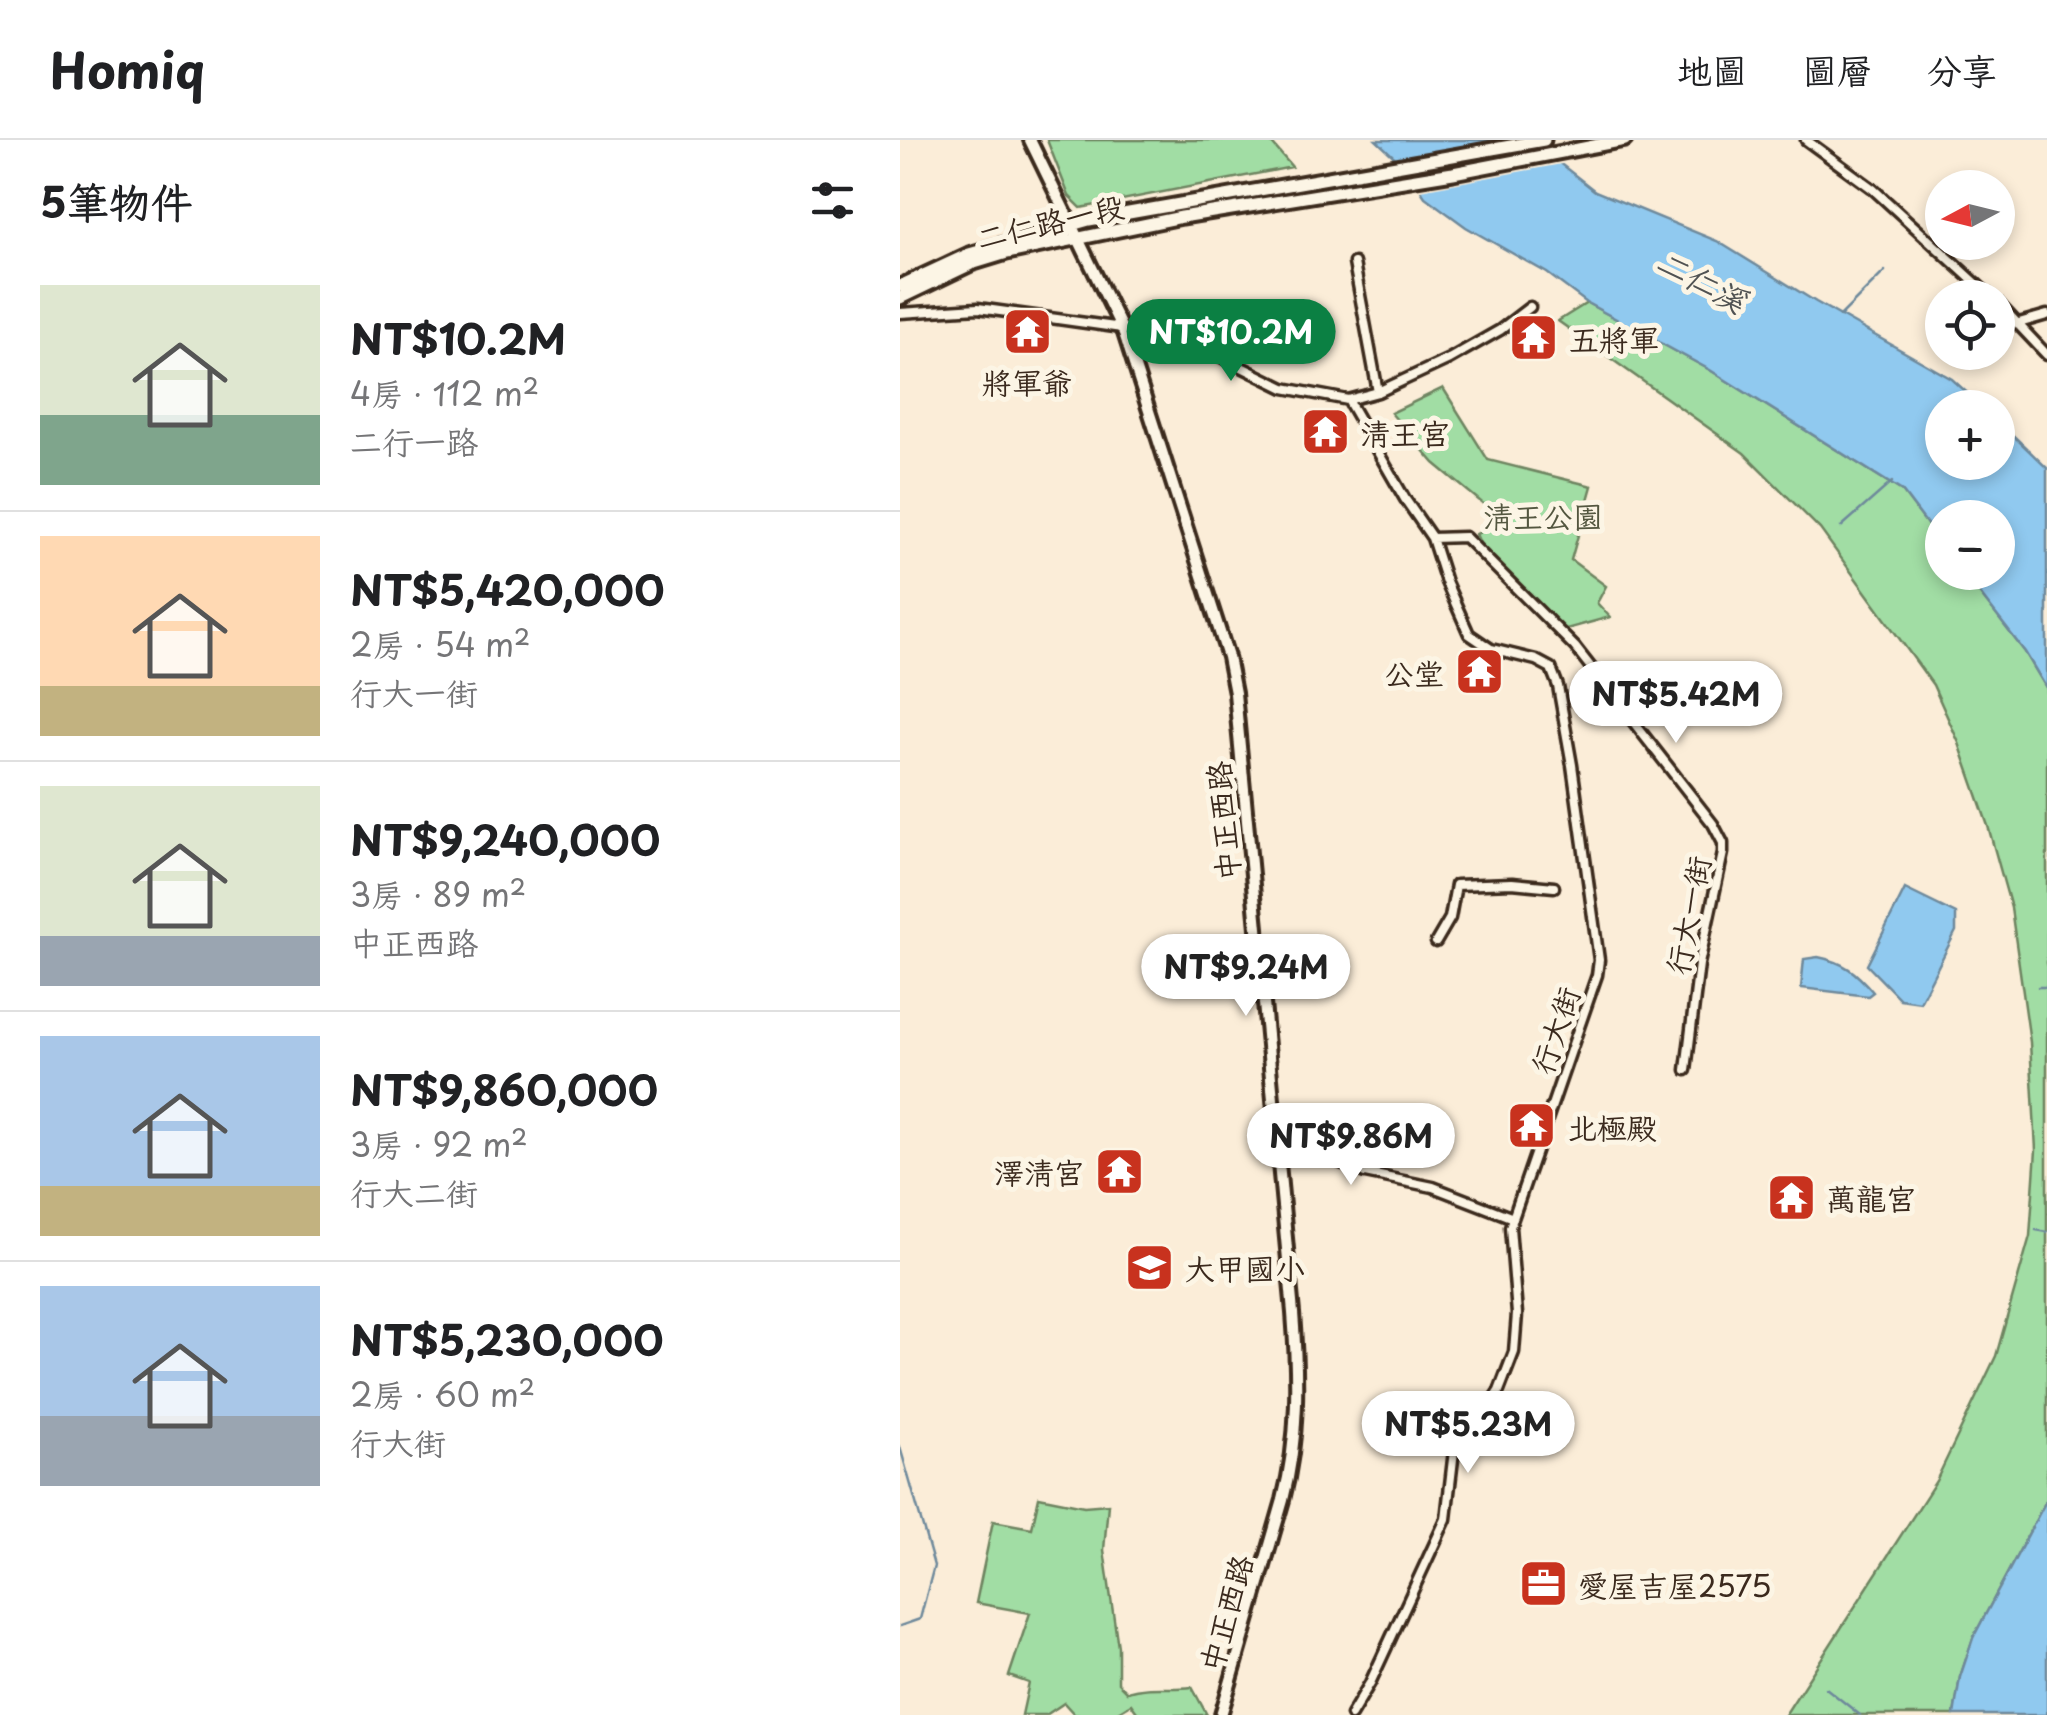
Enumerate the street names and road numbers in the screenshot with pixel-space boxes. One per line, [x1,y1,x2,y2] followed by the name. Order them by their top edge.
[972,182,1128,260] street label: 二仁路一段
[1194,759,1250,883] street label: 中正西路
[1653,852,1721,978] street label: 行大一街
[1518,980,1590,1080] street label: 行大街
[1187,1549,1263,1677] street label: 中正西路

